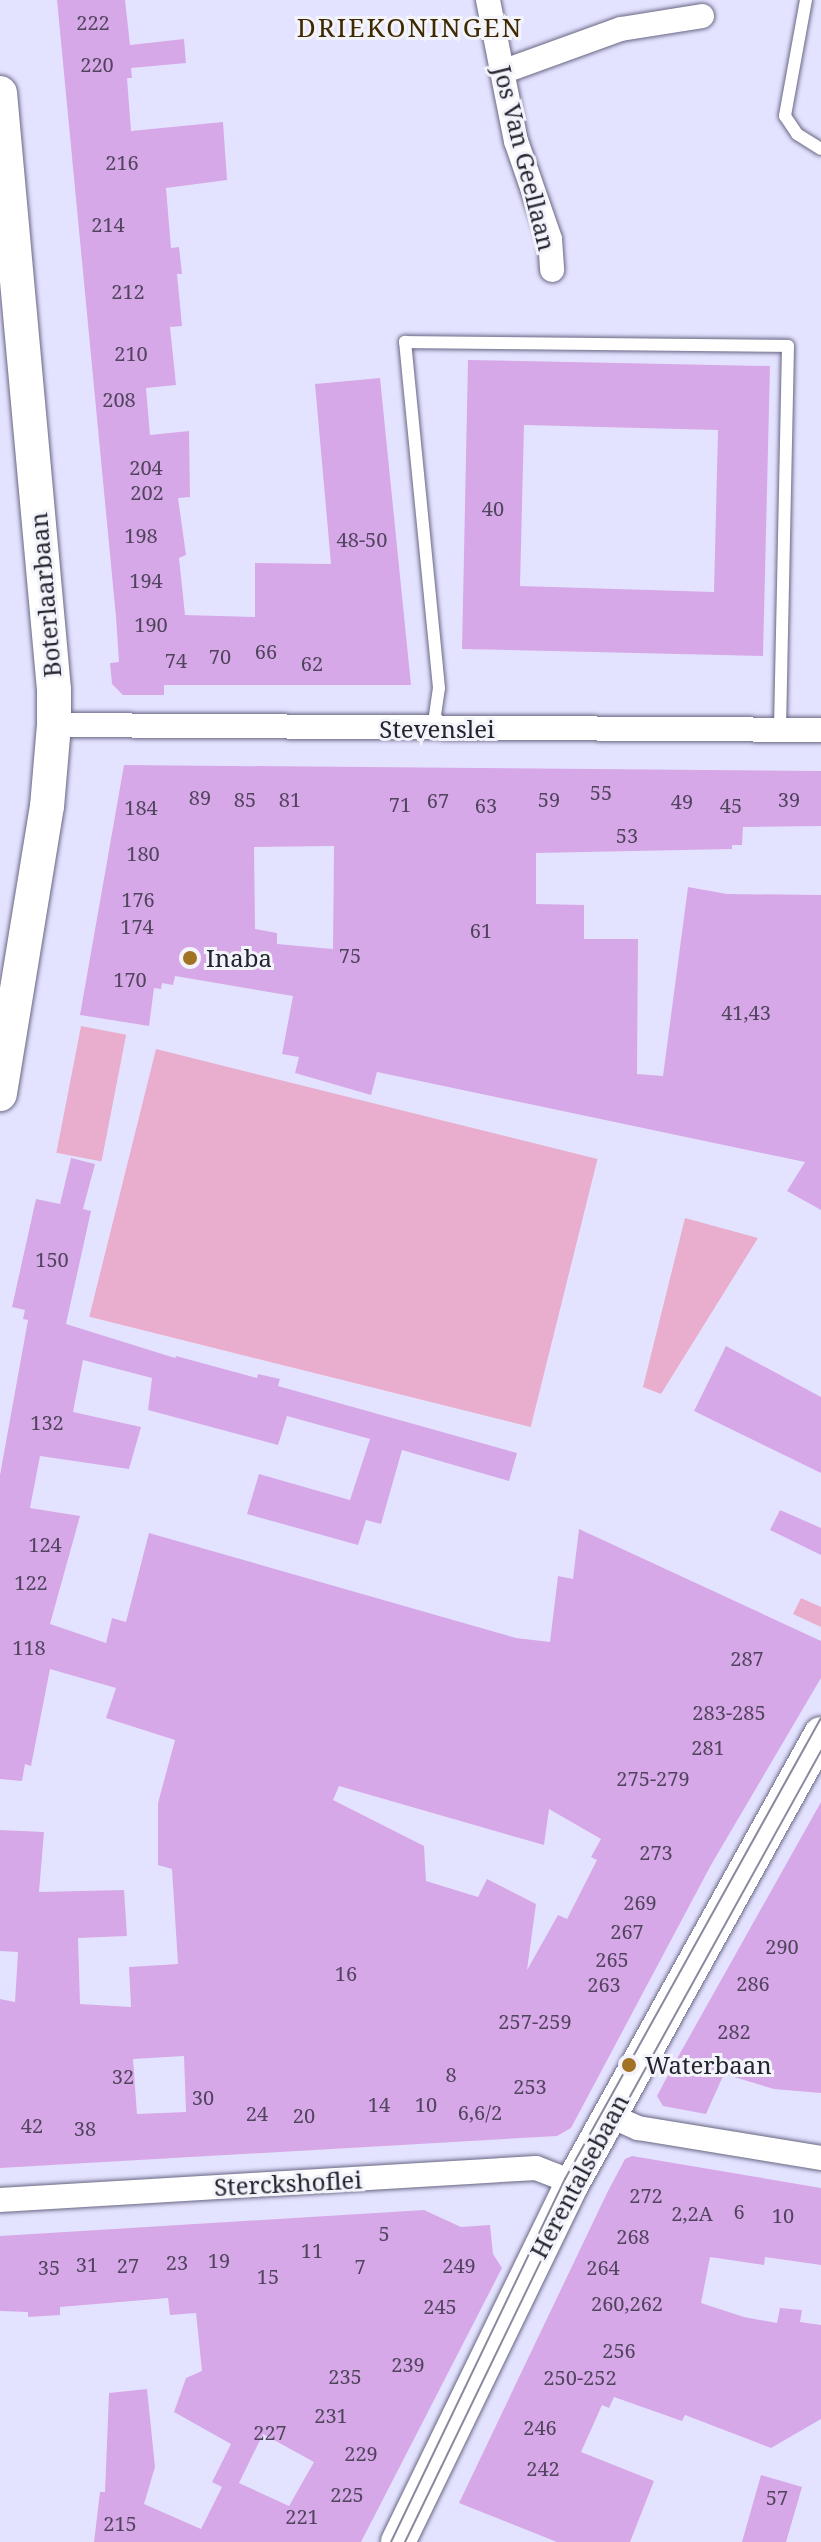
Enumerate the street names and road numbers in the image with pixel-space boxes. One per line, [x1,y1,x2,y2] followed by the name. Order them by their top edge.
[488,62,562,254] street label: Jos Van Geellaan
[23,511,67,679] street label: Boterlaarbaan
[379,715,495,743] street label: Stevenslei
[524,2089,634,2263] street label: Herentalsebaan
[213,2165,363,2201] street label: Sterckshoflei

